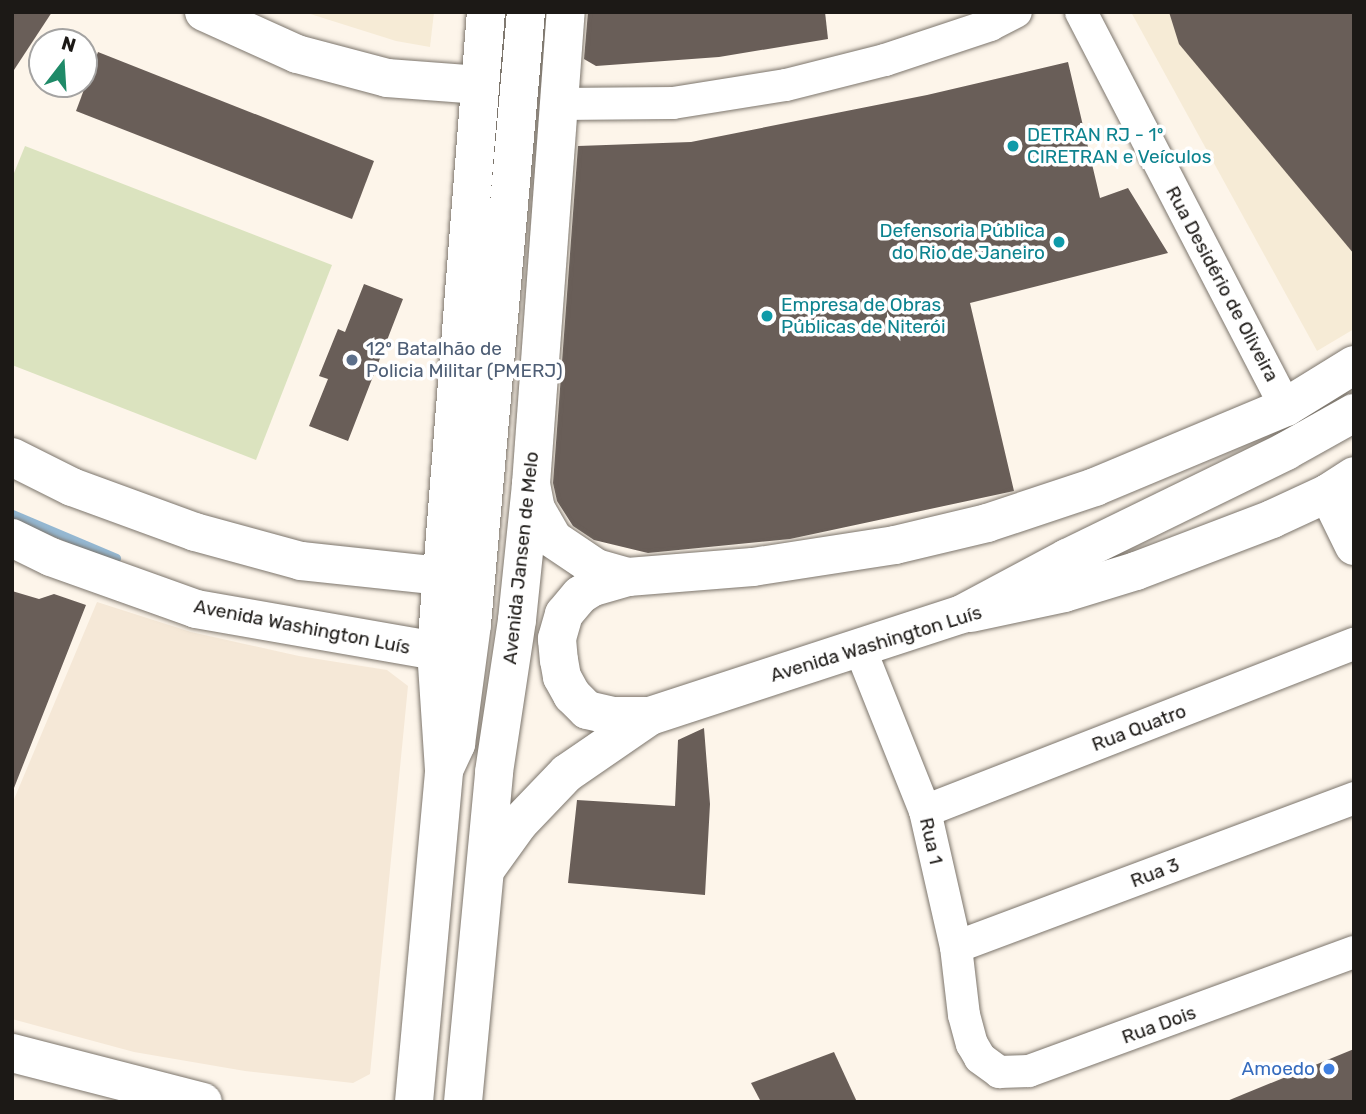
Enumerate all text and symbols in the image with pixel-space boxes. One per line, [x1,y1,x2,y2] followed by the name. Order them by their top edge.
[28,28,98,98] north arrow
[59,31,79,57] text: N
[1027,124,1212,168] place label: DETRAN RJ - 1º CIRETRAN e Veículos
[1005,138,1021,154] marker: DETRAN RJ - 1º CIRETRAN e Veículos
[1161,182,1283,386] street label: Rua Desidério de Oliveira
[879,220,1045,264] place label: Defensoria Pública do Rio de Janeiro
[1051,234,1067,250] marker: Defensoria Pública do Rio de Janeiro
[781,294,945,338] place label: Empresa de Obras Públicas de Niterói
[759,308,775,324] marker: Empresa de Obras Públicas de Niterói
[366,338,563,382] place label: 12º Batalhão de Policia Militar (PMERJ)
[344,352,360,368] marker: 12º Batalhão de Policia Militar (PMERJ)
[498,450,544,666] street label: Avenida Jansen de Melo
[192,595,412,659] street label: Avenida Washington Luís
[767,601,985,687] street label: Avenida Washington Luís
[1089,700,1189,756] street label: Rua Quatro
[915,815,947,867] street label: Rua 1
[1127,853,1183,893] street label: Rua 3
[1119,1001,1199,1049] street label: Rua Dois
[1242,1058,1315,1080] place label: Amoedo
[1321,1061,1337,1077] marker: Amoedo

